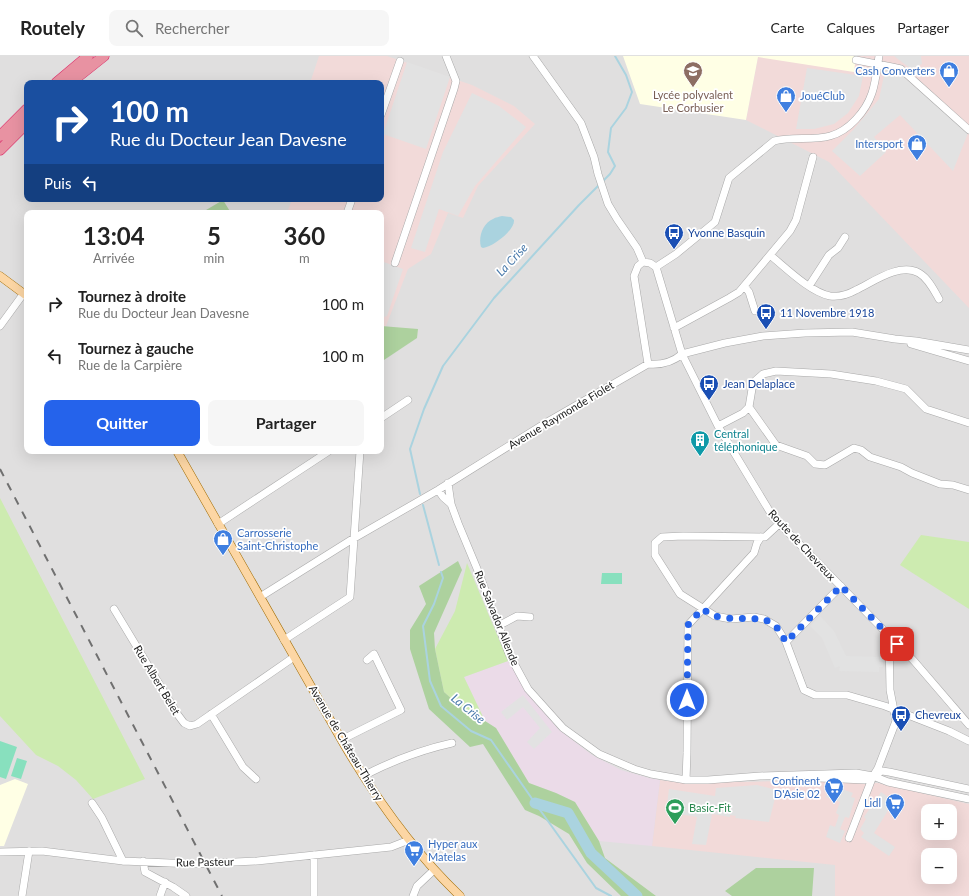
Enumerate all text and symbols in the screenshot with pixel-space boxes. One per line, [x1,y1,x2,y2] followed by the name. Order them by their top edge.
[109,10,389,46] search box
[20,16,85,39] text: Routely
[123,17,145,39] icon: search
[155,19,229,37] text: Rechercher
[771,19,804,36] text: Carte
[826,19,875,36] text: Calques
[897,19,949,36] text: Partager
[682,60,704,88] school or university icon: Lycée polyvalent Le Corbusier
[938,60,960,88] shop icon: Cash Converters
[855,64,935,77] place label: Cash Converters
[775,85,797,113] shop icon: JouéClub
[653,88,733,114] place label: Lycée polyvalent Le Corbusier
[800,89,845,102] place label: JouéClub
[110,94,189,128] text: 100 m
[44,96,96,148] icon: right
[110,128,347,150] text: Rue du Docteur Jean Davesne
[906,133,928,161] shop icon: Intersport
[855,137,903,150] place label: Intersport
[79,172,101,194] icon: left
[44,174,71,192] text: Puis
[83,221,145,250] text: 13:04
[207,221,221,250] text: 5
[283,221,325,250] text: 360
[663,222,685,250] bus stop icon: Yvonne Basquin
[688,226,765,239] place label: Yvonne Basquin
[493,240,531,279] water label: La Crise
[93,250,135,266] text: Arrivée
[204,250,225,266] text: min
[299,250,310,266] text: m
[78,287,186,305] text: Tournez à droite
[44,293,66,315] icon: right
[322,295,364,313] text: 100 m
[755,302,777,330] bus stop icon: 11 Novembre 1918
[78,305,249,321] text: Rue du Docteur Jean Davesne
[780,306,874,319] place label: 11 Novembre 1918
[78,339,194,357] text: Tournez à gauche
[44,345,66,367] icon: left
[322,347,364,365] text: 100 m
[78,357,182,373] text: Rue de la Carpière
[698,373,720,401] bus stop icon: Jean Delaplace
[723,377,795,390] place label: Jean Delaplace
[506,378,616,451] street label: Avenue Raymonde Fiolet
[44,400,200,446] button: Quitter
[208,400,364,446] button: Partager
[714,427,778,453] place label: Central téléphonique
[689,429,711,457] building icon: Central téléphonique
[766,506,839,583] street label: Route de Chevreux
[237,526,318,552] place label: Carrosserie Saint-Christophe
[212,528,234,556] shop icon: Carrosserie Saint-Christophe
[472,568,523,667] street label: Rue Salvador Allende
[880,627,914,661] pin
[886,633,908,655] icon: arrive
[132,643,183,717] street label: Rue Albert Belet
[666,679,708,721] position arrow
[307,683,386,803] street label: Avenue de Château-Thierry
[448,690,488,727] water label: La Crise
[890,704,912,732] bus stop icon: Chevreux
[915,708,962,721] place label: Chevreux
[772,774,820,800] place label: Continent D'Asie 02
[823,776,845,804] supermarket icon: Continent D'Asie 02
[884,792,906,820] supermarket icon: Lidl
[864,796,881,809] place label: Lidl
[664,797,686,825] sports icon: Basic-Fit
[689,801,731,814] place label: Basic-Fit
[921,804,957,884] map controls
[921,804,957,840] button: +
[428,837,478,863] place label: Hyper aux Matelas
[403,839,425,867] supermarket icon: Hyper aux Matelas
[921,848,957,884] button: −
[176,854,234,869] street label: Rue Pasteur

